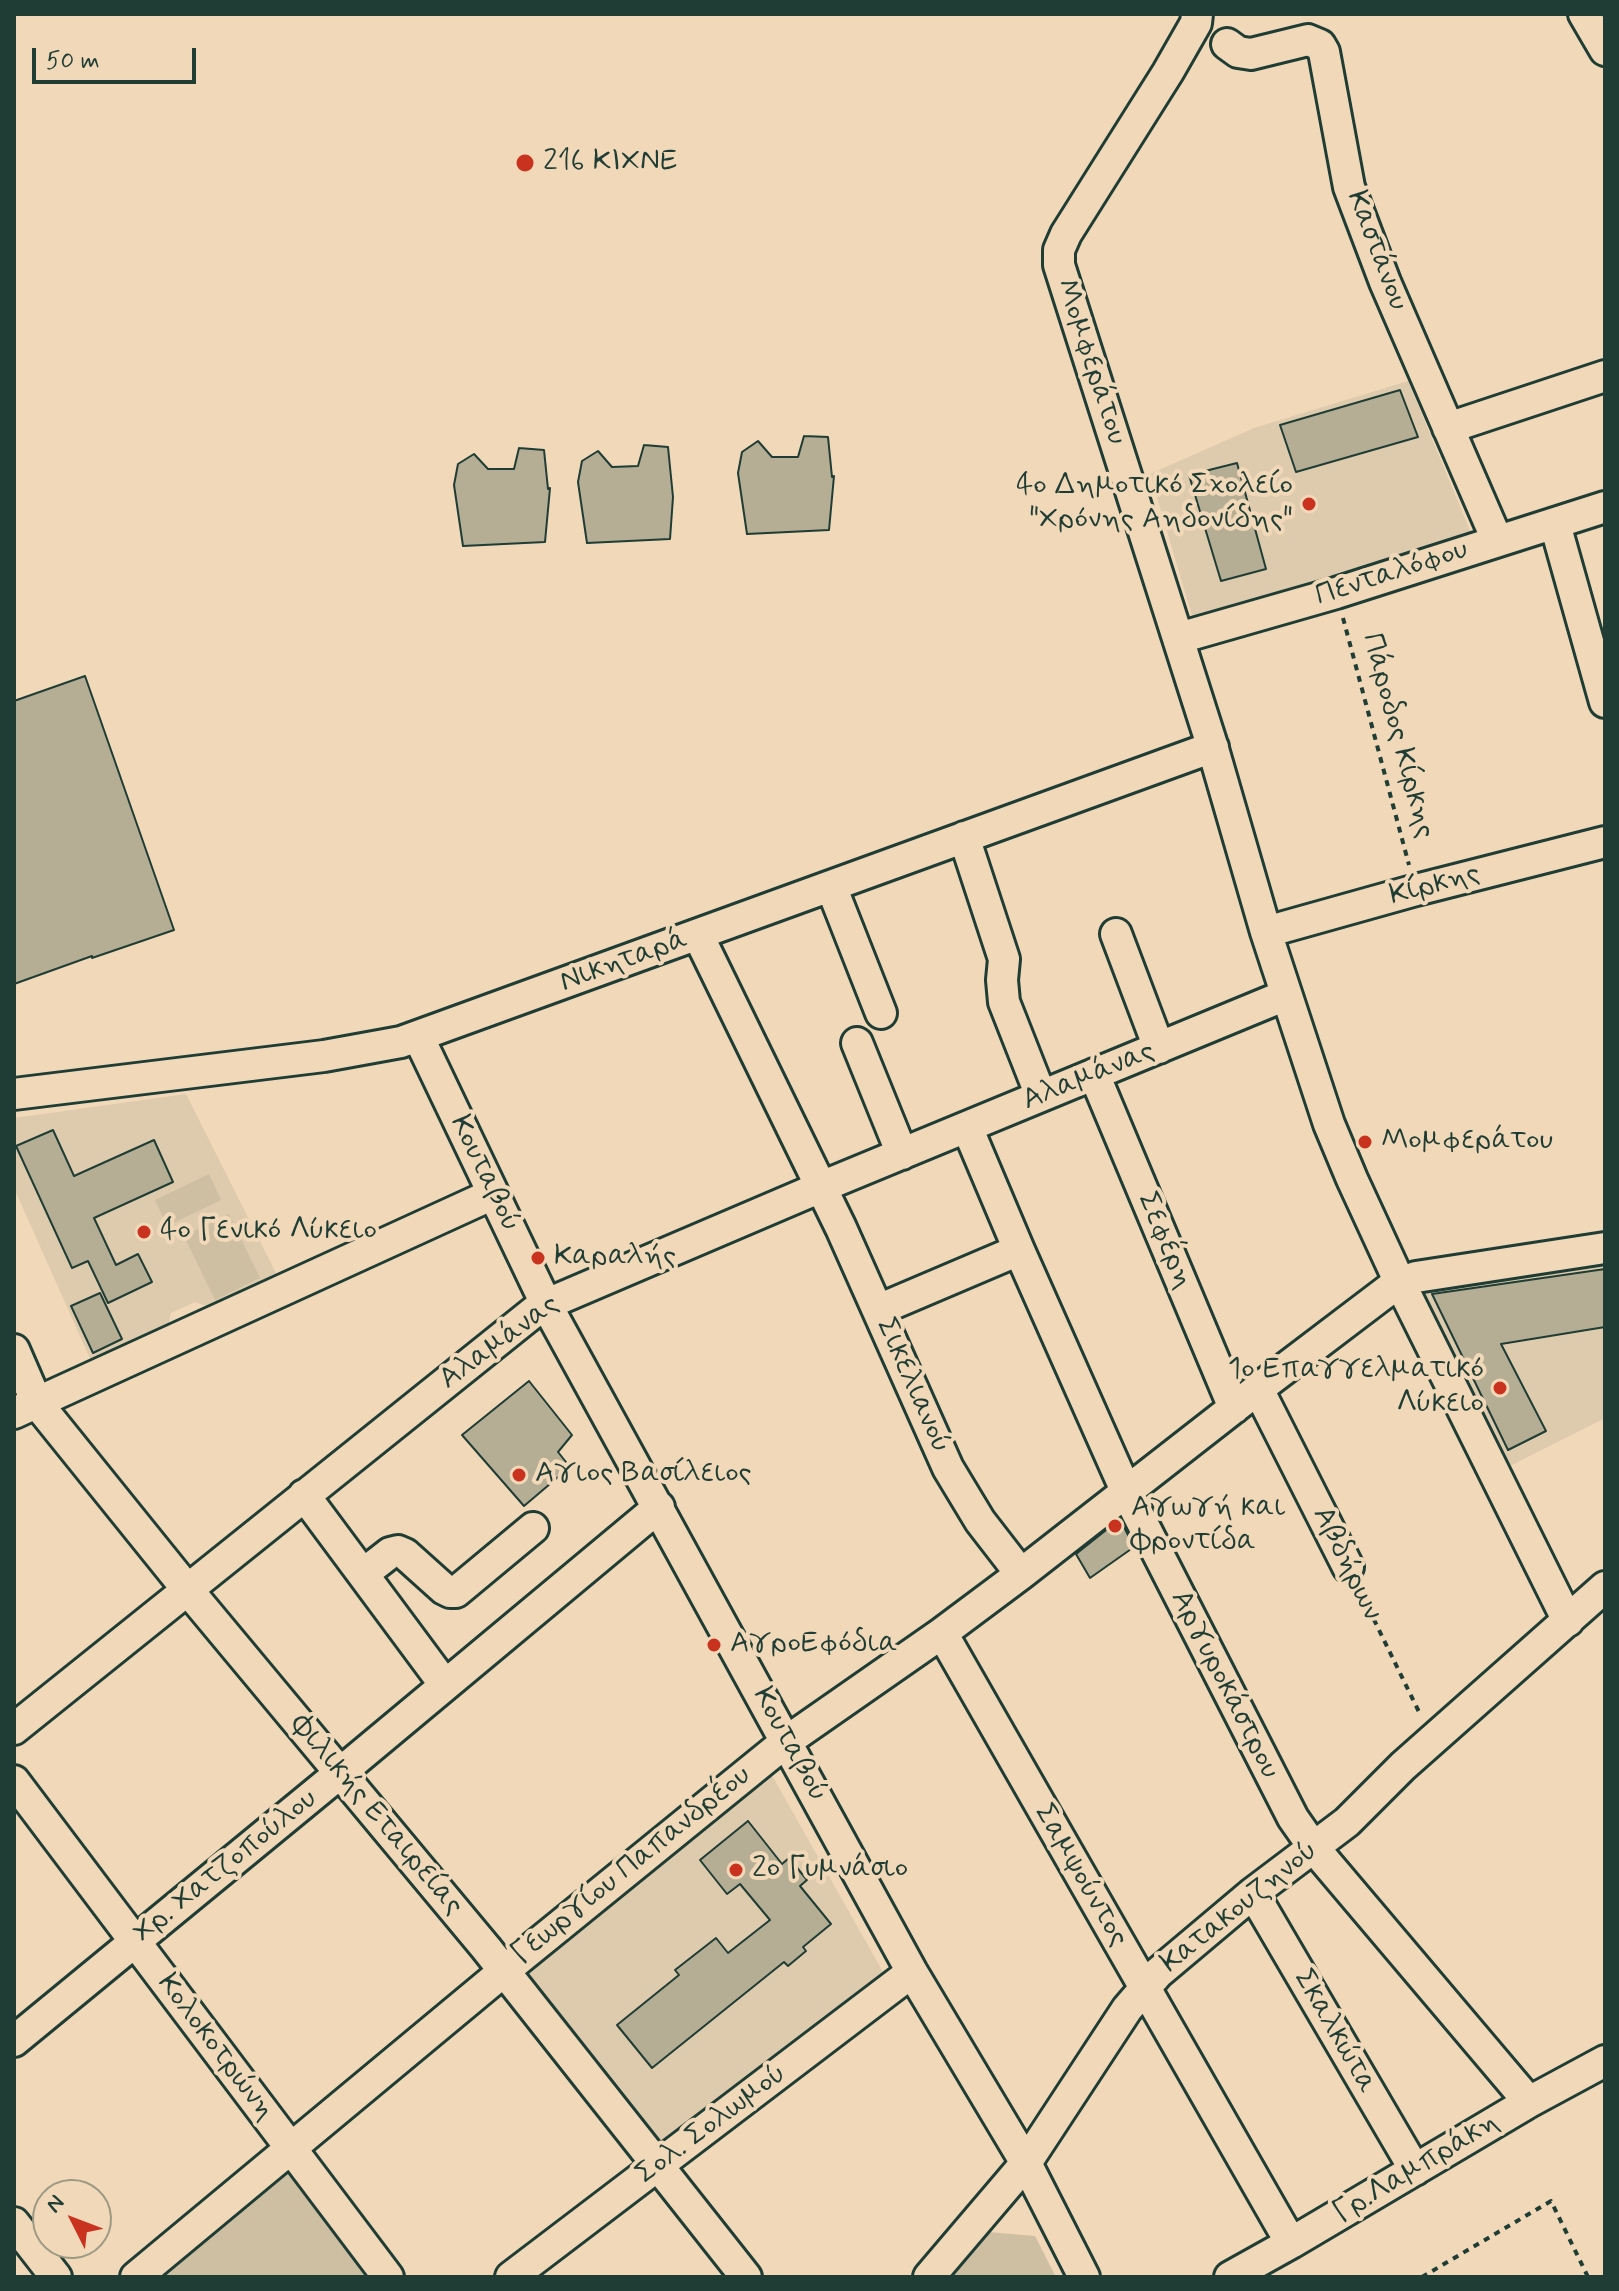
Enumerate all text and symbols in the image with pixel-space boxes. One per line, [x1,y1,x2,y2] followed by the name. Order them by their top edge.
[36,32,200,82] scale bar
[46,46,100,77] text: 50 m
[543,145,678,181] place label: 216 ΚΙΧΝΕ
[514,152,536,174] marker: 216 ΚΙΧΝΕ
[1337,186,1415,316] street label: Καστάνου
[1046,275,1134,449] street label: Μομφεράτου
[1016,469,1293,540] place label: 4ο Δημοτικό Σχολείο "Χρόνης Αηδονίδης"
[1300,495,1318,513] marker: 4ο Δημοτικό Σχολείο "Χρόνης Αηδονίδης"
[1311,532,1473,616] street label: Πενταλόφου
[1352,629,1442,843] street label: Πάροδος Κίρκης
[1386,857,1484,915] street label: Κίρκης
[555,922,693,1002] street label: Νικηταρά
[1018,1034,1160,1120] street label: Αλαμάνας
[440,1110,528,1238] street label: Κουταβού
[1381,1124,1553,1160] place label: Μομφεράτου
[1356,1133,1374,1151] marker: Μομφεράτου
[1128,1187,1200,1295] street label: Σεφέρη
[160,1214,377,1250] place label: 4ο Γενικό Λύκειο
[135,1223,153,1241] marker: 4ο Γενικό Λύκειο
[554,1240,676,1276] place label: Καραλής
[529,1249,547,1267] marker: Καραλής
[433,1287,567,1399] street label: Αλαμάνας
[866,1313,958,1459] street label: Σικελιανού
[1228,1353,1484,1424] place label: 1ο Επαγγελματικό Λύκειο
[1491,1379,1509,1397] marker: 1ο Επαγγελματικό Λύκειο
[535,1457,752,1493] place label: Αγιος Βασίλειος
[510,1466,528,1484] marker: Αγιος Βασίλειος
[1131,1491,1285,1562] place label: Αγωγή και Φροντίδα
[1303,1501,1389,1627] street label: Αβδήρων
[1106,1517,1124,1535] marker: Αγωγή και Φροντίδα
[1161,1585,1287,1785] street label: Αργυροκάστρου
[730,1627,898,1663] place label: ΑγροΕφόδια
[705,1636,723,1654] marker: ΑγροΕφόδια
[743,1682,835,1808] street label: Κουταβού
[282,1708,470,1924] street label: Φιλικής Εταιρείας
[505,1759,759,1973] street label: Γεωργίου Παπανδρέου
[127,1782,325,1952] street label: Χρ. Χατζοπούλου
[1025,1798,1135,1954] street label: Σαμψούντος
[1154,1834,1326,1982] street label: Κατακουζηνού
[752,1852,908,1888] place label: 2ο Γυμνάσιο
[727,1861,745,1879] marker: 2ο Γυμνάσιο
[1284,1964,1384,2100] street label: Σκαλκώτα
[148,1967,282,2129] street label: Κολοκοτρώνη
[630,2057,794,2193] street label: Σολ. Σολωμού
[1328,2105,1506,2233] street label: Γρ.Λαμπράκη
[32,2179,112,2259] north arrow
[40,2189,71,2219] text: N

